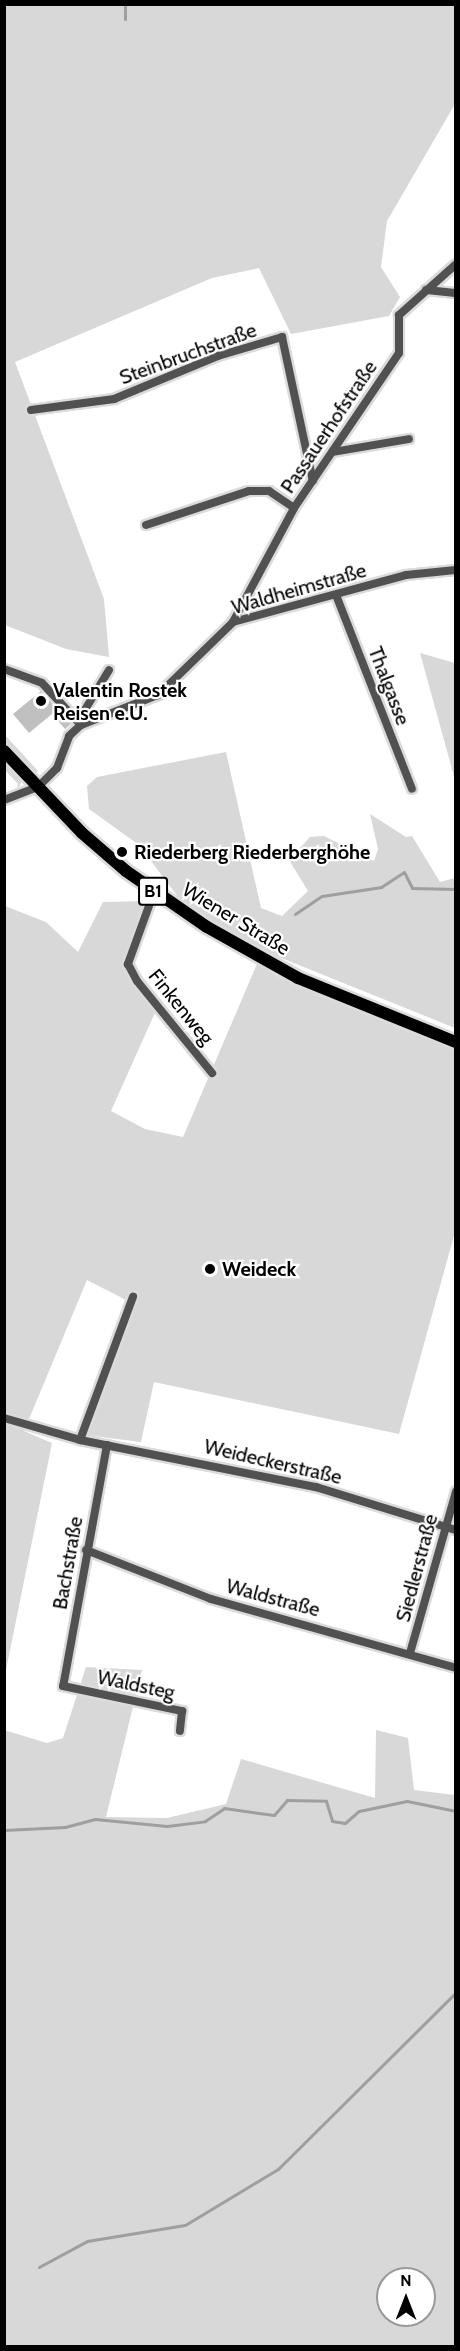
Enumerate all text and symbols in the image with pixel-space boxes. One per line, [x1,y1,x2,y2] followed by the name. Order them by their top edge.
[116,318,260,390] street label: Steinbruchstraße
[276,356,382,498] street label: Passauerhofstraße
[229,558,369,620] street label: Waldheimstraße
[363,643,415,729] street label: Thalgasse
[53,678,187,725] place label: Valentin Rostek Reisen e.U.
[34,694,48,708] marker: Valentin Rostek Reisen e.U.
[134,840,370,864] place label: Riederberg Riederberghöhe
[115,845,129,859] marker: Riederberg Riederberghöhe
[138,876,168,906] road number: B1
[178,878,294,960] street label: Wiener Straße
[143,964,219,1050] street label: Finkenweg
[222,1257,296,1281] place label: Weideck
[203,1262,217,1276] marker: Weideck
[202,1434,344,1490] street label: Weideckerstraße
[391,1511,443,1625] street label: Siedlerstraße
[48,1515,88,1611] street label: Bachstraße
[224,1574,322,1622] street label: Waldstraße
[95,1665,177,1705] street label: Waldsteg
[376,2267,436,2327] north arrow
[400,2271,412,2290] text: N

